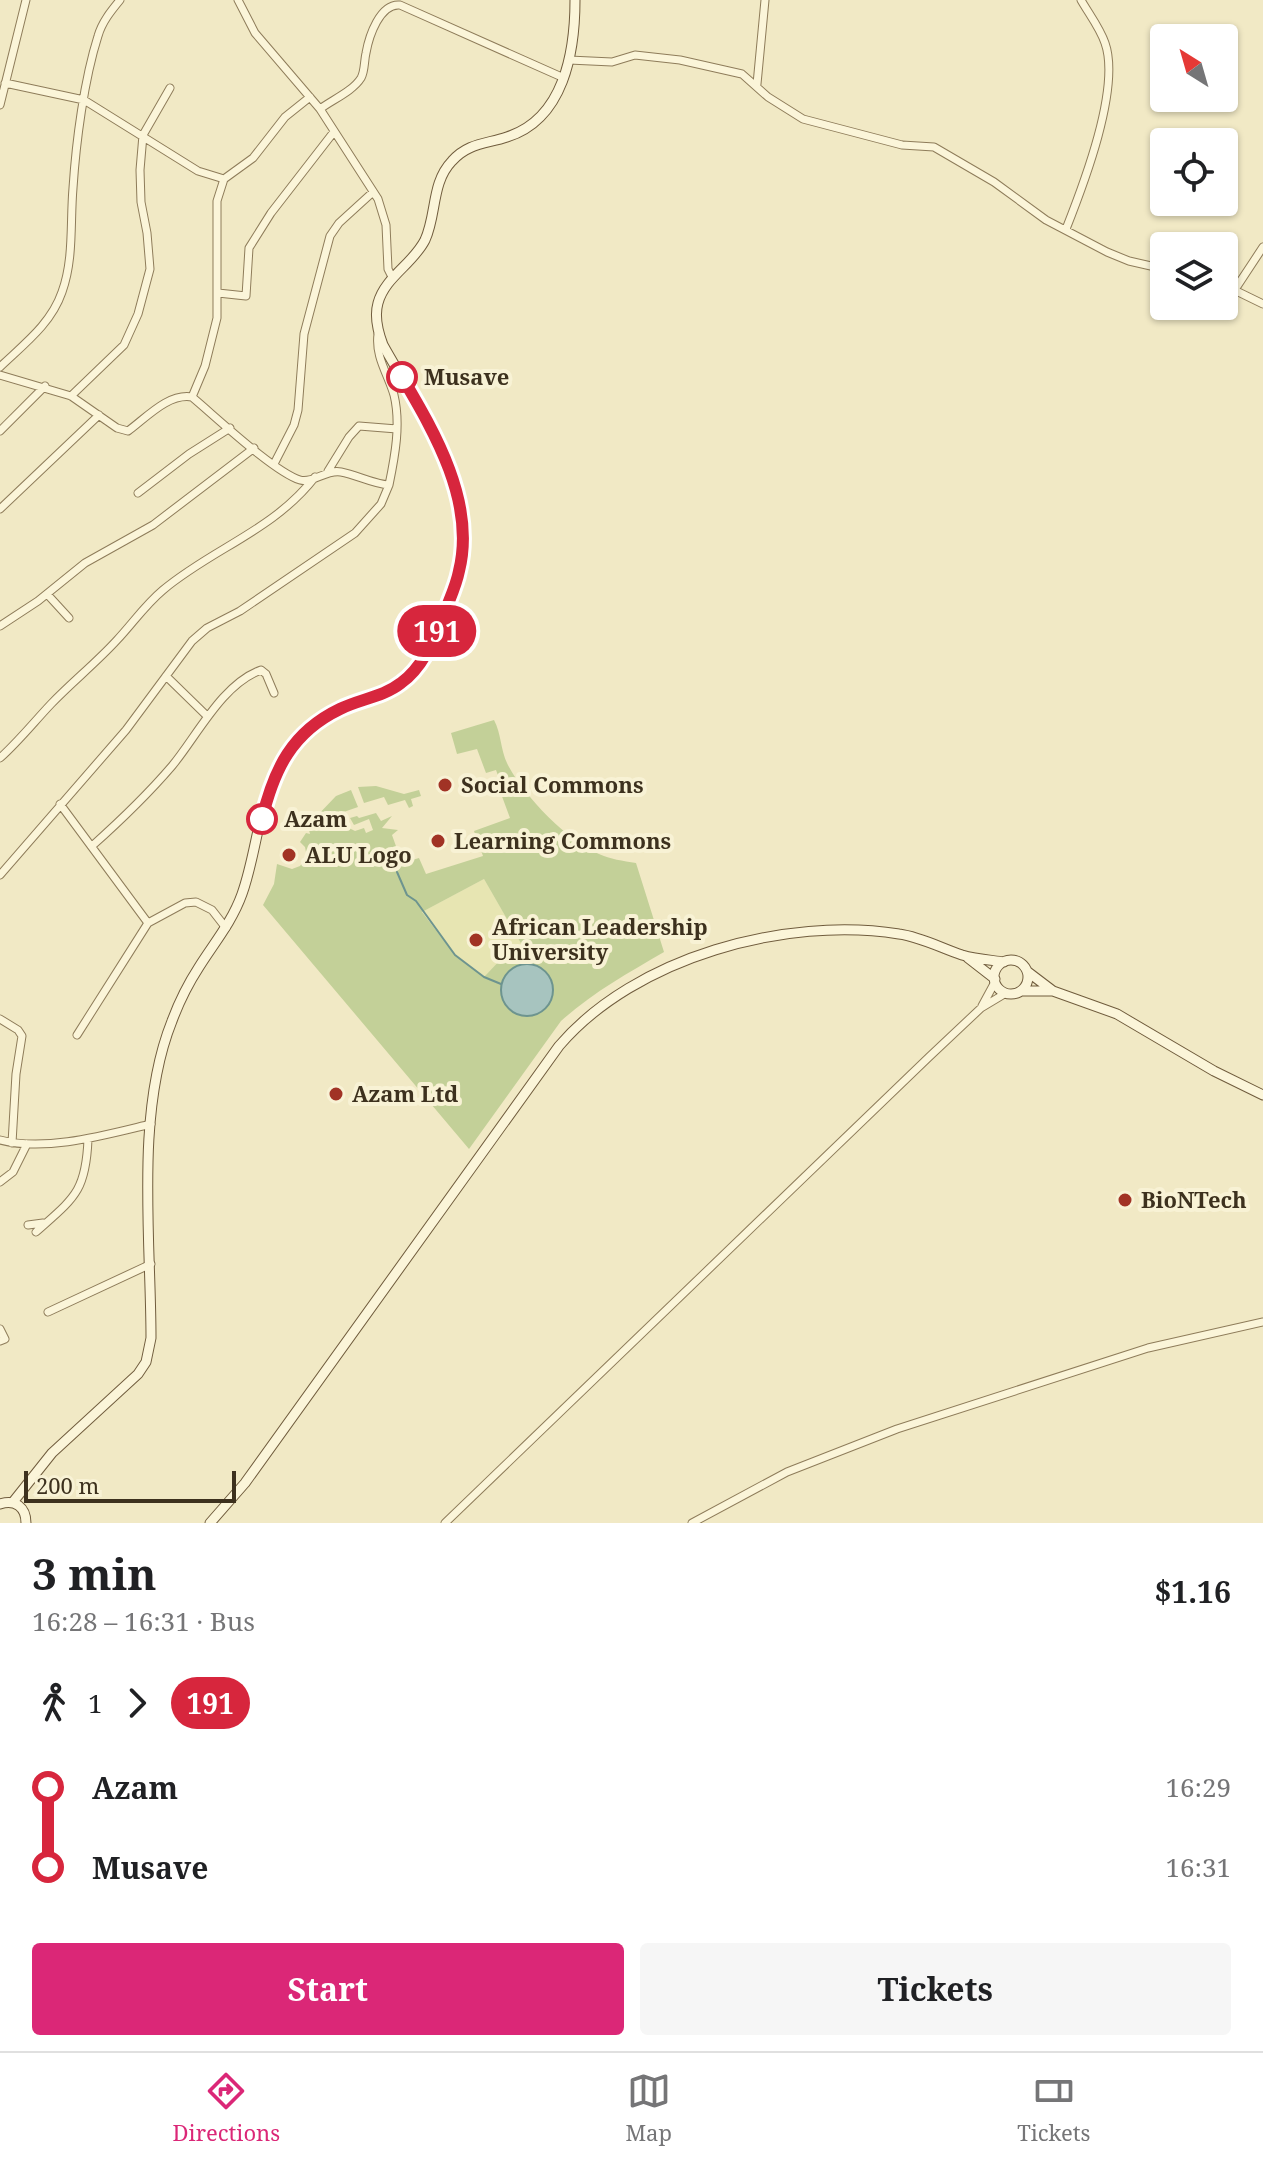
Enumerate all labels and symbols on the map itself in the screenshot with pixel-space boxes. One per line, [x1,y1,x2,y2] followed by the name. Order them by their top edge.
[1150,24,1238,112] north arrow
[424,361,509,391] place label: Musave
[387,362,417,392] marker: Musave
[391,605,483,657] line badge: 191
[461,769,644,799] place label: Social Commons
[436,776,454,794] marker: Social Commons
[284,803,347,833] place label: Azam
[247,804,277,834] marker: Azam
[454,825,671,855] place label: Learning Commons
[429,832,447,850] marker: Learning Commons
[305,839,412,869] place label: ALU Logo
[280,846,298,864] marker: ALU Logo
[492,911,708,966] place label: African Leadership University
[467,931,485,949] marker: African Leadership University
[352,1078,458,1108] place label: Azam Ltd
[327,1085,345,1103] marker: Azam Ltd
[1141,1184,1247,1214] place label: BioNTech
[1116,1191,1134,1209] marker: BioNTech
[24,1467,236,1503] scale bar

